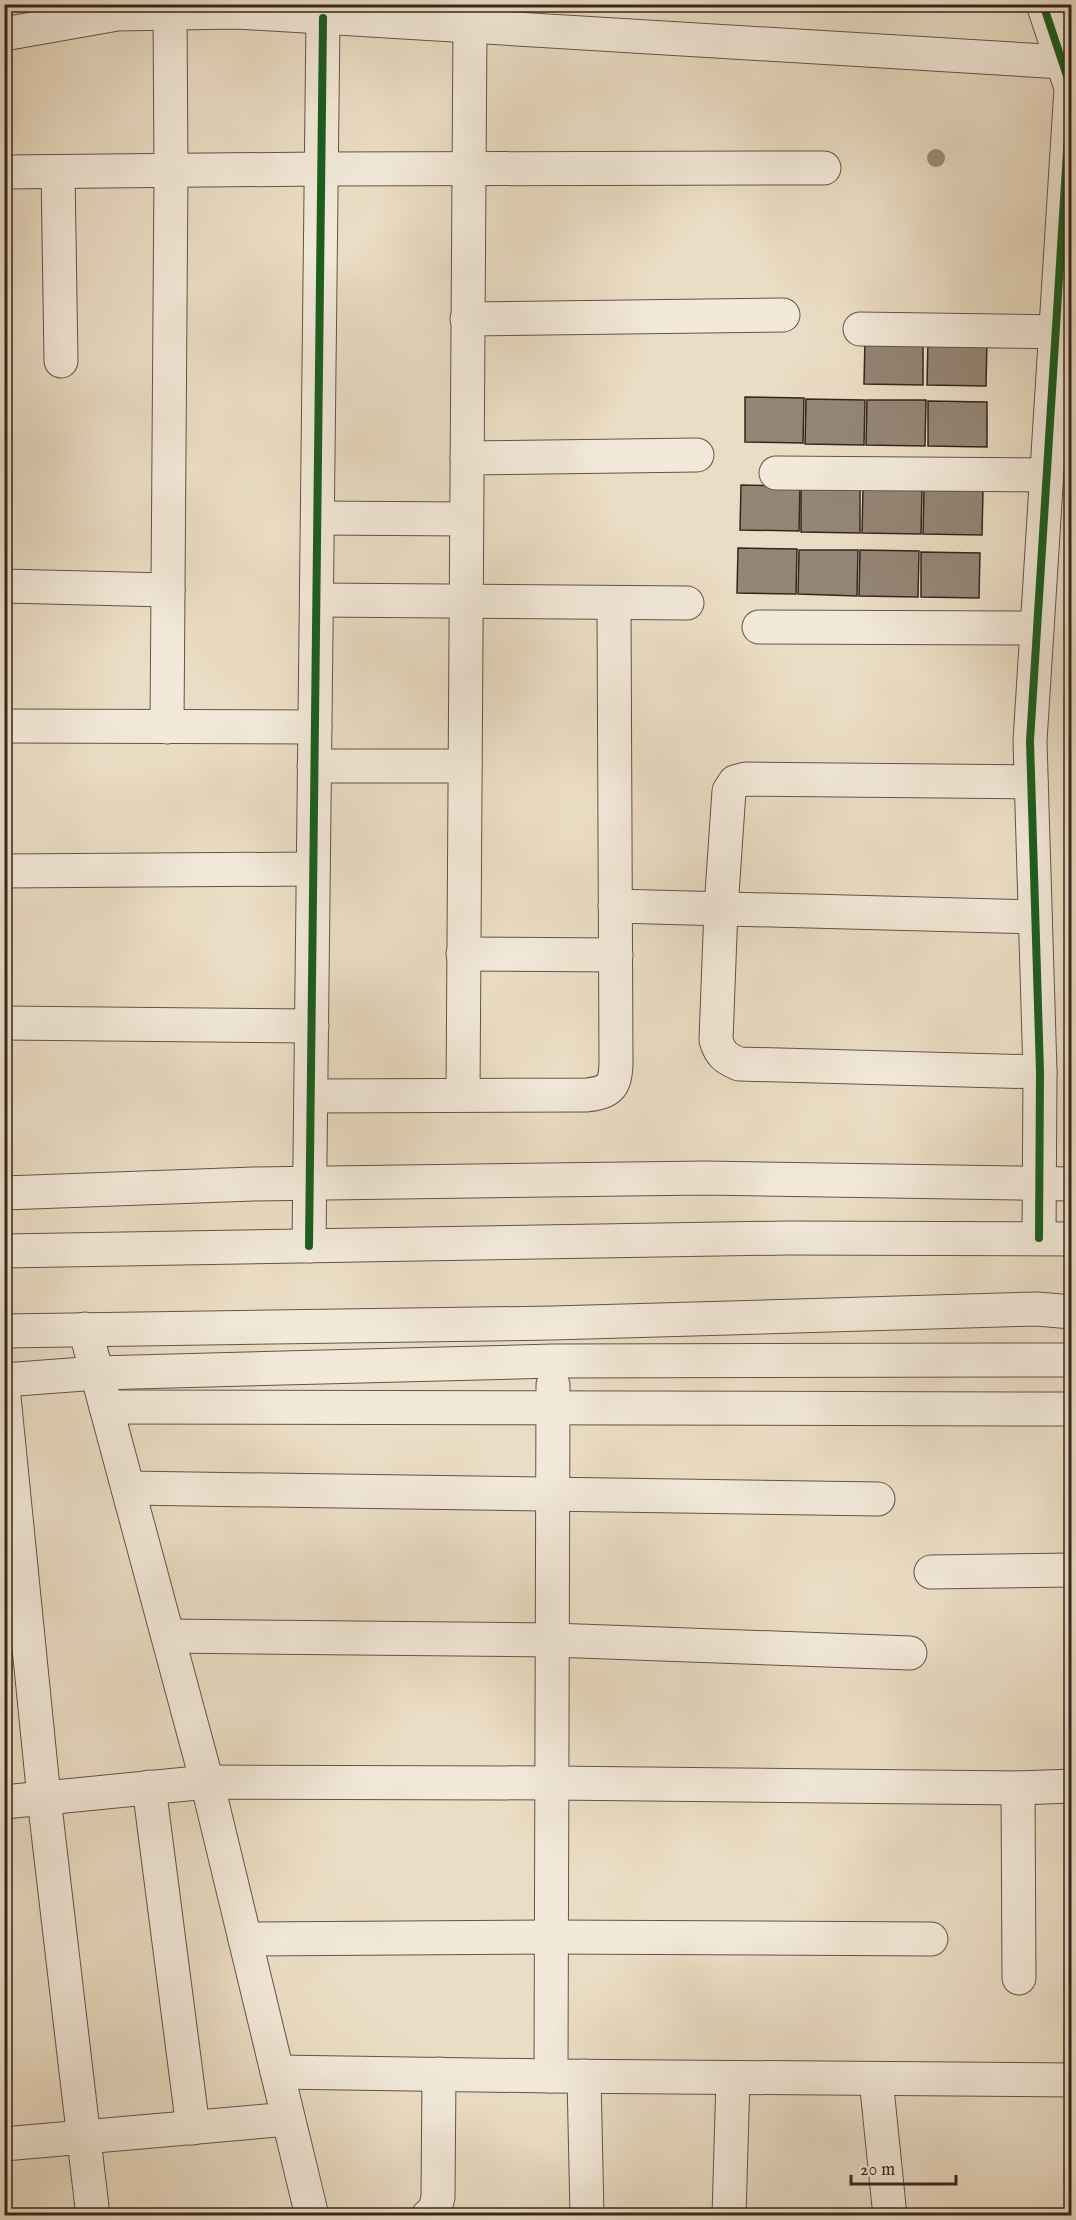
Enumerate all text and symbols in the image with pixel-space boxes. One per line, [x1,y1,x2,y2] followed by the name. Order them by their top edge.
[851,2148,956,2186] scale bar
[860,2159,895,2182] text: 20 m

